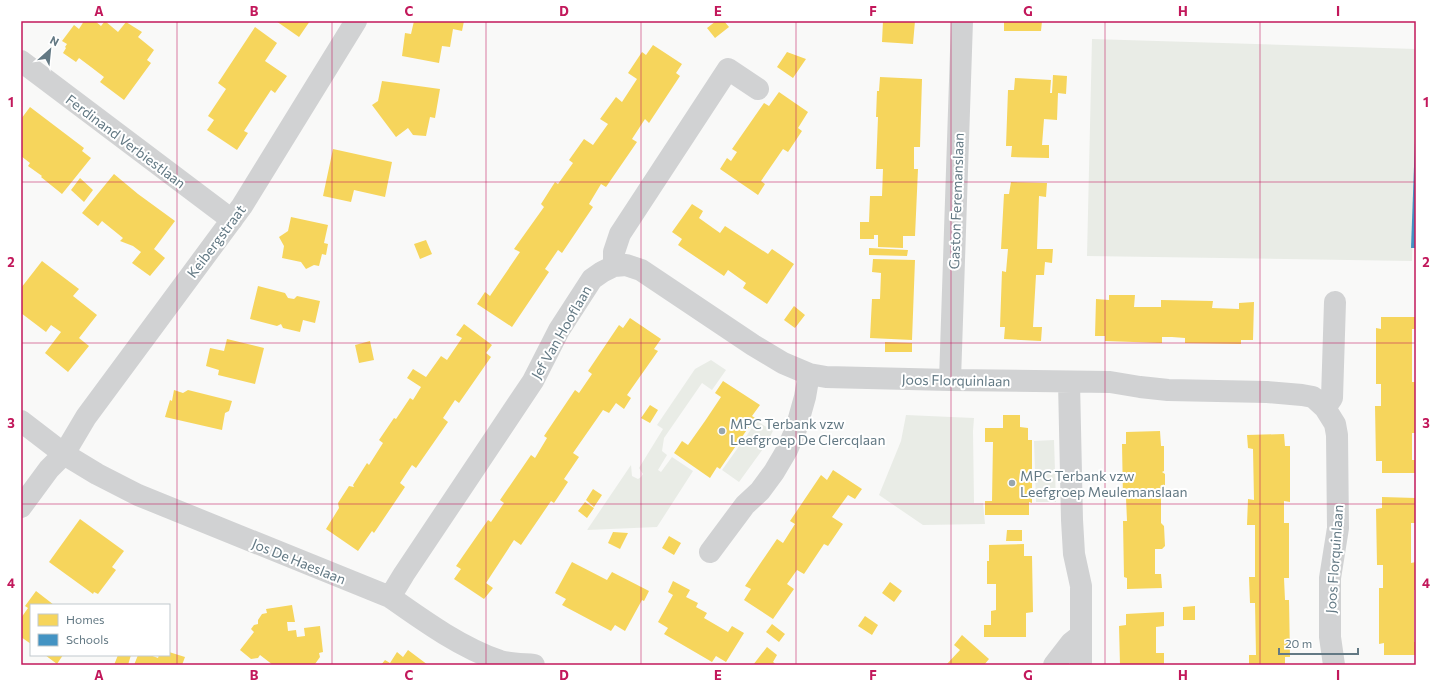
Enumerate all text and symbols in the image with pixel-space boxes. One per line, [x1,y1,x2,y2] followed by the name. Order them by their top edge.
[94,3,104,19] text: A
[250,3,259,19] text: B
[405,3,414,19] text: C
[559,3,569,19] text: D
[714,3,722,19] text: E
[869,3,877,19] text: F
[1023,3,1033,19] text: G
[1178,3,1188,19] text: H
[1336,3,1340,19] text: I
[30,30,70,70] north arrow
[48,33,61,48] text: N
[63,90,189,192] street label: Ferdinand Verbiestlaan
[8,94,14,110] text: 1
[1423,94,1429,110] text: 1
[945,132,967,270] street label: Gaston Feremanslaan
[183,201,249,281] street label: Keibergstraat
[7,254,15,270] text: 2
[1422,254,1430,270] text: 2
[527,282,595,382] street label: Jef Van Hooflaan
[901,371,1011,389] street label: Joos Florquinlaan
[7,415,15,431] text: 3
[730,415,885,448] place label: MPC Terbank vzw Leefgroep De Clercqlaan
[1422,415,1430,431] text: 3
[717,426,727,436] marker: MPC Terbank vzw Leefgroep De Clercqlaan
[1020,467,1188,500] place label: MPC Terbank vzw Leefgroep Meulemanslaan
[1007,478,1017,488] marker: MPC Terbank vzw Leefgroep Meulemanslaan
[1322,504,1346,614] street label: Joos Florquinlaan
[250,534,348,588] street label: Jos De Haeslaan
[7,575,15,591] text: 4
[1422,575,1430,591] text: 4
[30,604,170,656] legend
[66,612,104,626] text: Homes
[1279,630,1358,656] scale bar
[66,632,109,646] text: Schools
[1285,636,1312,650] text: 20 m
[94,667,104,683] text: A
[250,667,259,683] text: B
[405,667,414,683] text: C
[559,667,569,683] text: D
[714,667,722,683] text: E
[869,667,877,683] text: F
[1023,667,1033,683] text: G
[1178,667,1188,683] text: H
[1336,667,1340,683] text: I

